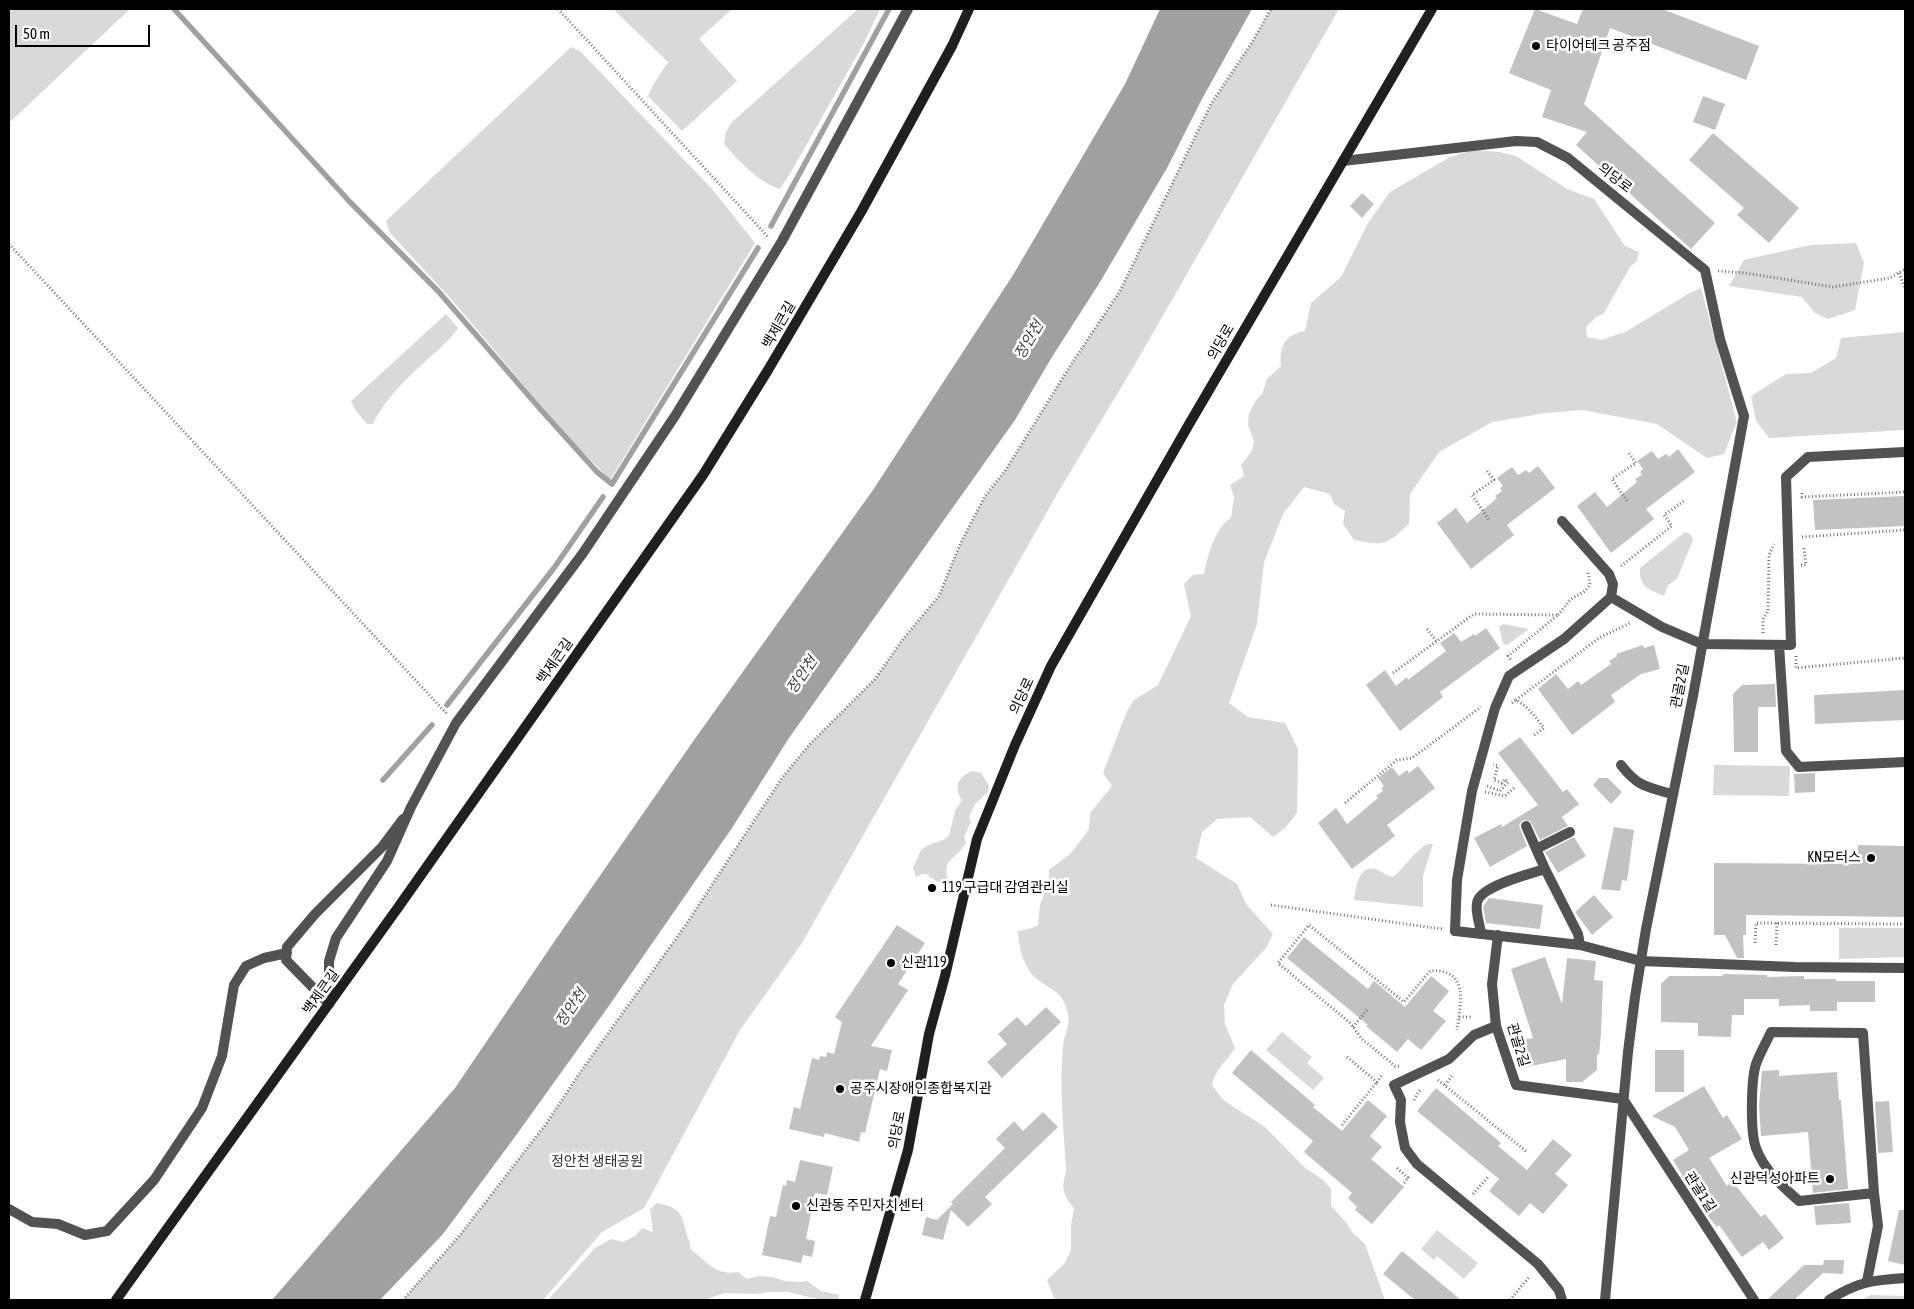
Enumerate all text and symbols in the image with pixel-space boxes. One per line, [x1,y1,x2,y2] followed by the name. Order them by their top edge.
[18,15,152,47] scale bar
[23,25,50,42] text: 50 m
[1546,38,1651,54] place label: 타이어테크 공주점
[1530,40,1542,52] marker: 타이어테크 공주점
[1595,159,1635,197] street label: 의당로
[759,298,799,352] street label: 백제큰길
[1011,318,1047,362] water label: 정안천
[1204,321,1238,363] street label: 의당로
[533,635,577,687] street label: 백제큰길
[783,653,821,697] water label: 정안천
[1667,662,1693,710] street label: 관골2길
[1006,675,1038,717] street label: 의당로
[1807,850,1861,866] place label: KN모터스
[1865,852,1877,864] marker: KN모터스
[942,880,1069,896] place label: 119 구급대 감염관리실
[926,882,938,894] marker: 119 구급대 감염관리실
[901,955,946,971] place label: 신관119
[885,957,897,969] marker: 신관119
[299,966,343,1018] street label: 백제큰길
[552,986,590,1030] water label: 정안천
[1503,1021,1533,1069] street label: 관골2길
[850,1081,992,1097] place label: 공주시장애인종합복지관
[834,1083,846,1095] marker: 공주시장애인종합복지관
[885,1109,909,1151] street label: 의당로
[551,1154,643,1170] park label: 정안천 생태공원
[1681,1168,1719,1216] street label: 관골1길
[1730,1171,1820,1187] place label: 신관덕성아파트
[1824,1173,1836,1185] marker: 신관덕성아파트
[806,1198,924,1214] place label: 신관동 주민자치센터
[790,1200,802,1212] marker: 신관동 주민자치센터

